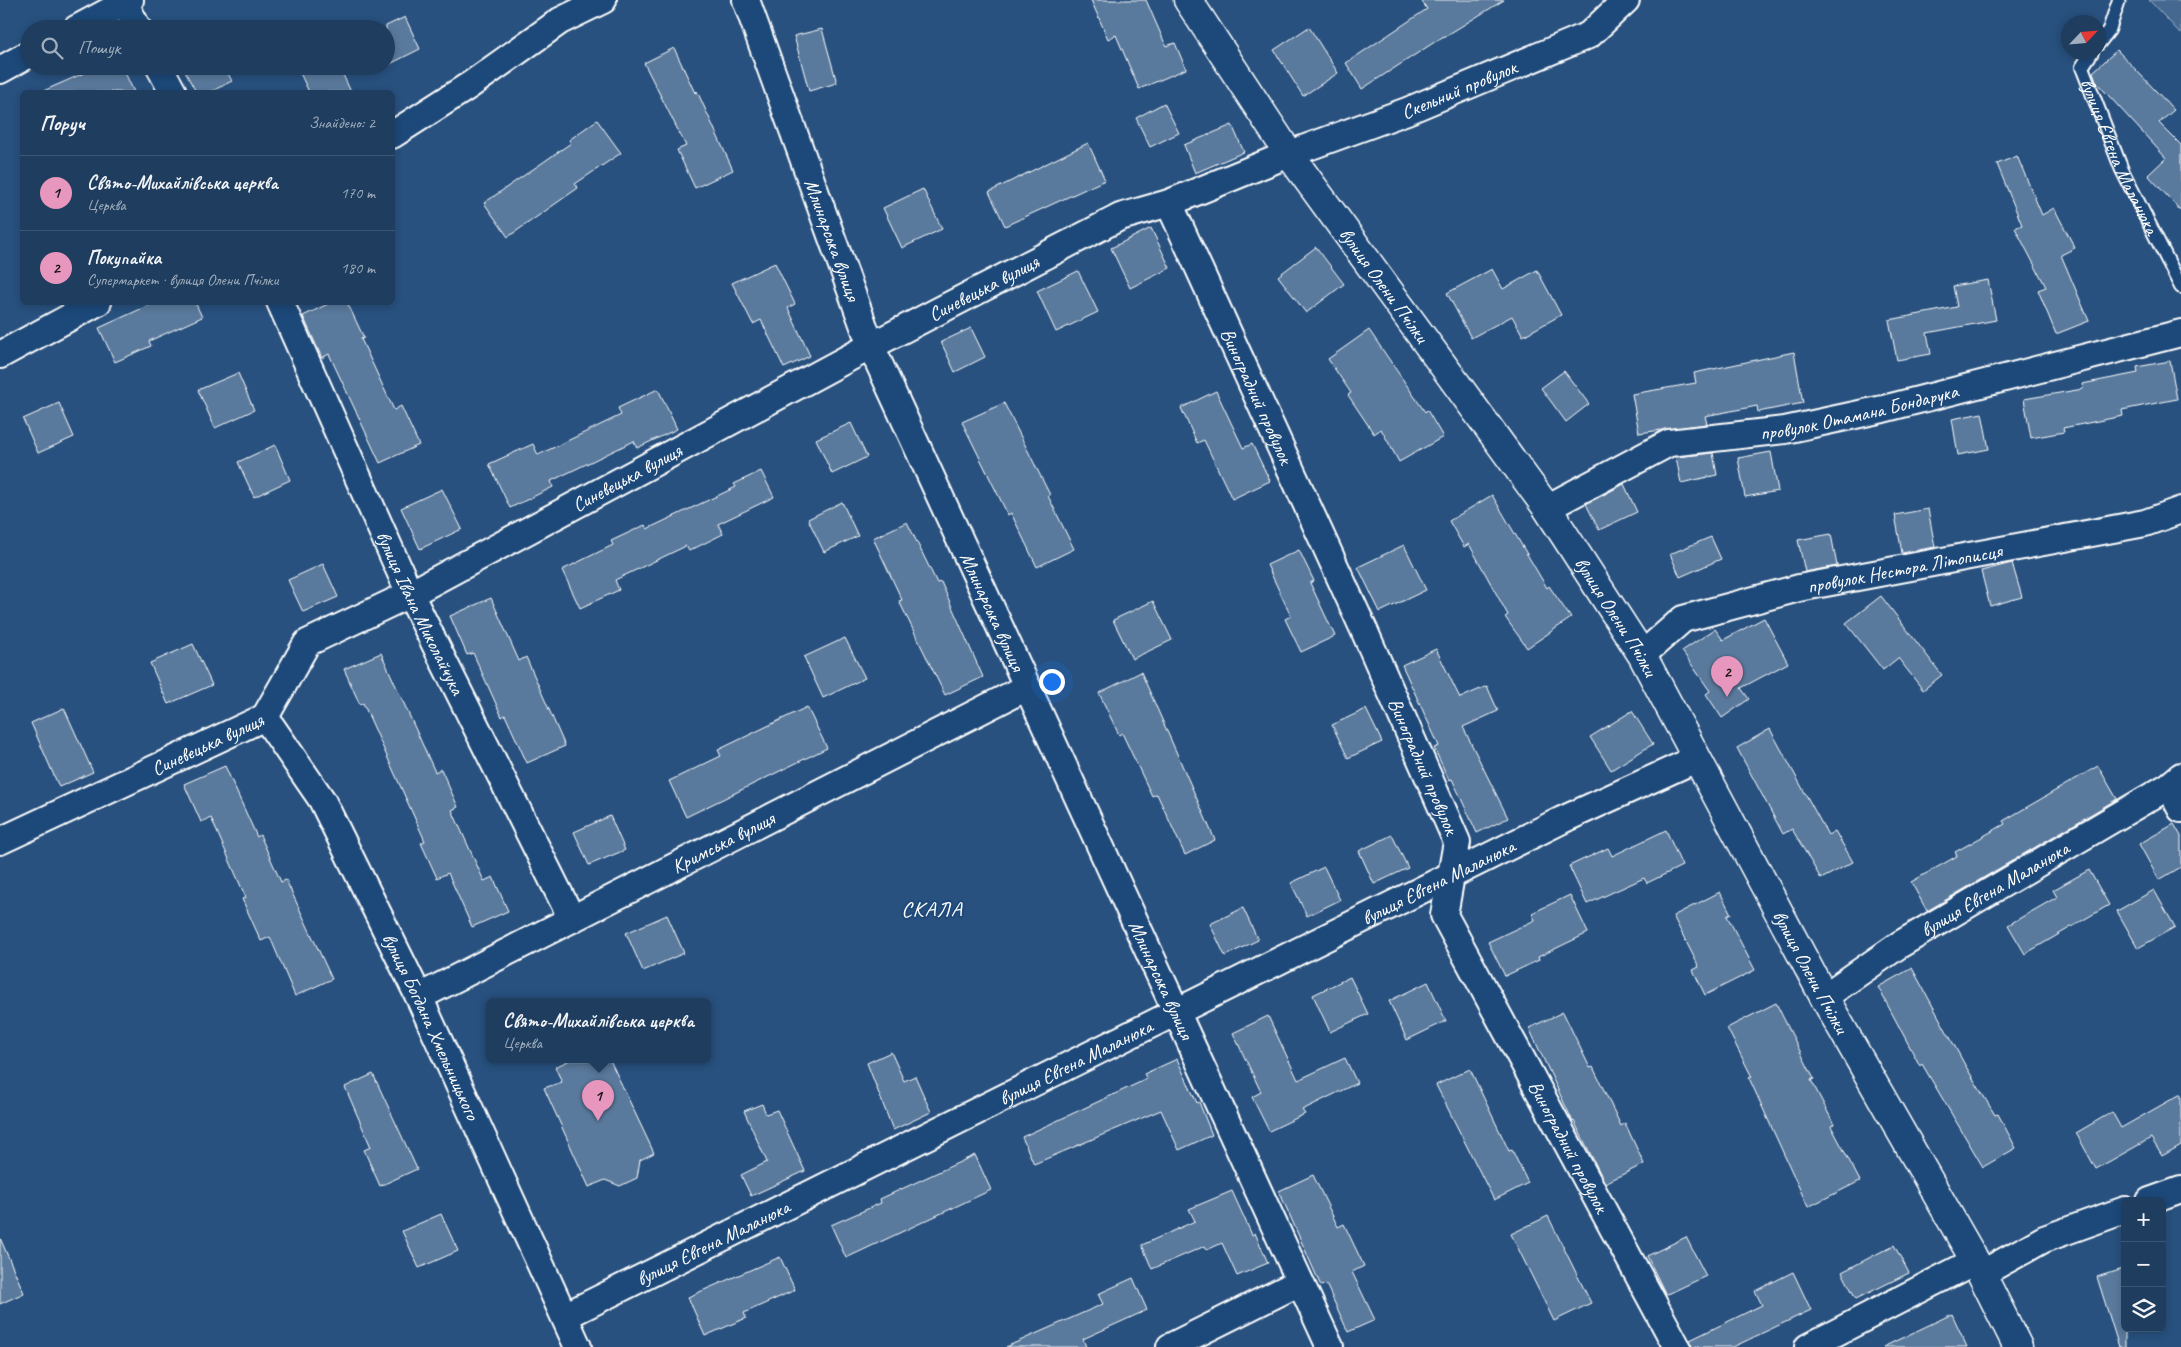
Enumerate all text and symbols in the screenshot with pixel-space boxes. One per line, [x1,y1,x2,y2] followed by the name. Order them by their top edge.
[2061,15,2106,60] north arrow
[20,20,395,75] search box
[38,34,66,62] icon: search
[78,36,120,60] text: Пошук
[1398,54,1522,124] street label: Скельний провулок
[2075,74,2166,240] street label: вулиця Євгена Маланюка
[40,110,85,136] text: Поруч
[309,113,375,133] text: Знайдено: 2
[87,171,278,195] text: Свято-Михайлівська церква
[799,175,867,306] street label: Млинарська вулиця
[52,183,60,203] text: 1
[341,183,375,203] text: 170 m
[87,195,126,215] text: Церква
[1334,222,1436,349] street label: вулиця Олени Пчілки
[87,246,161,270] text: Покупайка
[924,248,1044,327] street label: Синевецька вулиця
[52,258,60,278] text: 2
[341,258,375,278] text: 180 m
[87,270,278,290] text: Супермаркет · вулиця Олени Пчілки
[1215,324,1300,469] street label: Виноградний провулок
[1759,378,1962,445] street label: провулок Отамана Бондарука
[568,437,687,517] street label: Синевецька вулиця
[371,527,471,700] street label: вулиця Івана Миколайчука
[1805,537,2006,599] street label: провулок Нестора Літописця
[955,548,1032,677] street label: Млинарська вулиця
[1569,552,1664,682] street label: вулиця Олени Пчілки
[1711,656,1743,697] pin: 2
[1039,669,1065,695] your location
[1383,694,1465,840] street label: Виноградний провулок
[147,707,268,781] street label: Синевецька вулиця
[667,805,780,879] street label: Кримська вулиця
[1357,832,1520,930] street label: вулиця Євгена Маланюка
[1916,834,2075,942] street label: вулиця Євгена Маланюка
[901,895,963,923] district label: СКАЛА
[1767,906,1855,1039] street label: вулиця Олени Пчілки
[1124,916,1200,1045] street label: Млинарська вулиця
[377,929,486,1125] street label: вулиця Богдана Хмельницького
[486,998,711,1063] popup
[503,1009,694,1033] text: Свято-Михайлівська церква
[994,1013,1158,1111] street label: вулиця Євгена Маланюка
[503,1033,542,1053] text: Церква
[1523,1076,1615,1218] street label: Виноградний провулок
[582,1080,614,1121] pin: 1
[632,1193,795,1291] street label: вулиця Євгена Маланюка
[2121,1197,2166,1332] map controls
[2121,1197,2166,1242] button: +
[2121,1242,2166,1287] button: −
[2121,1287,2166,1332] button: layers

